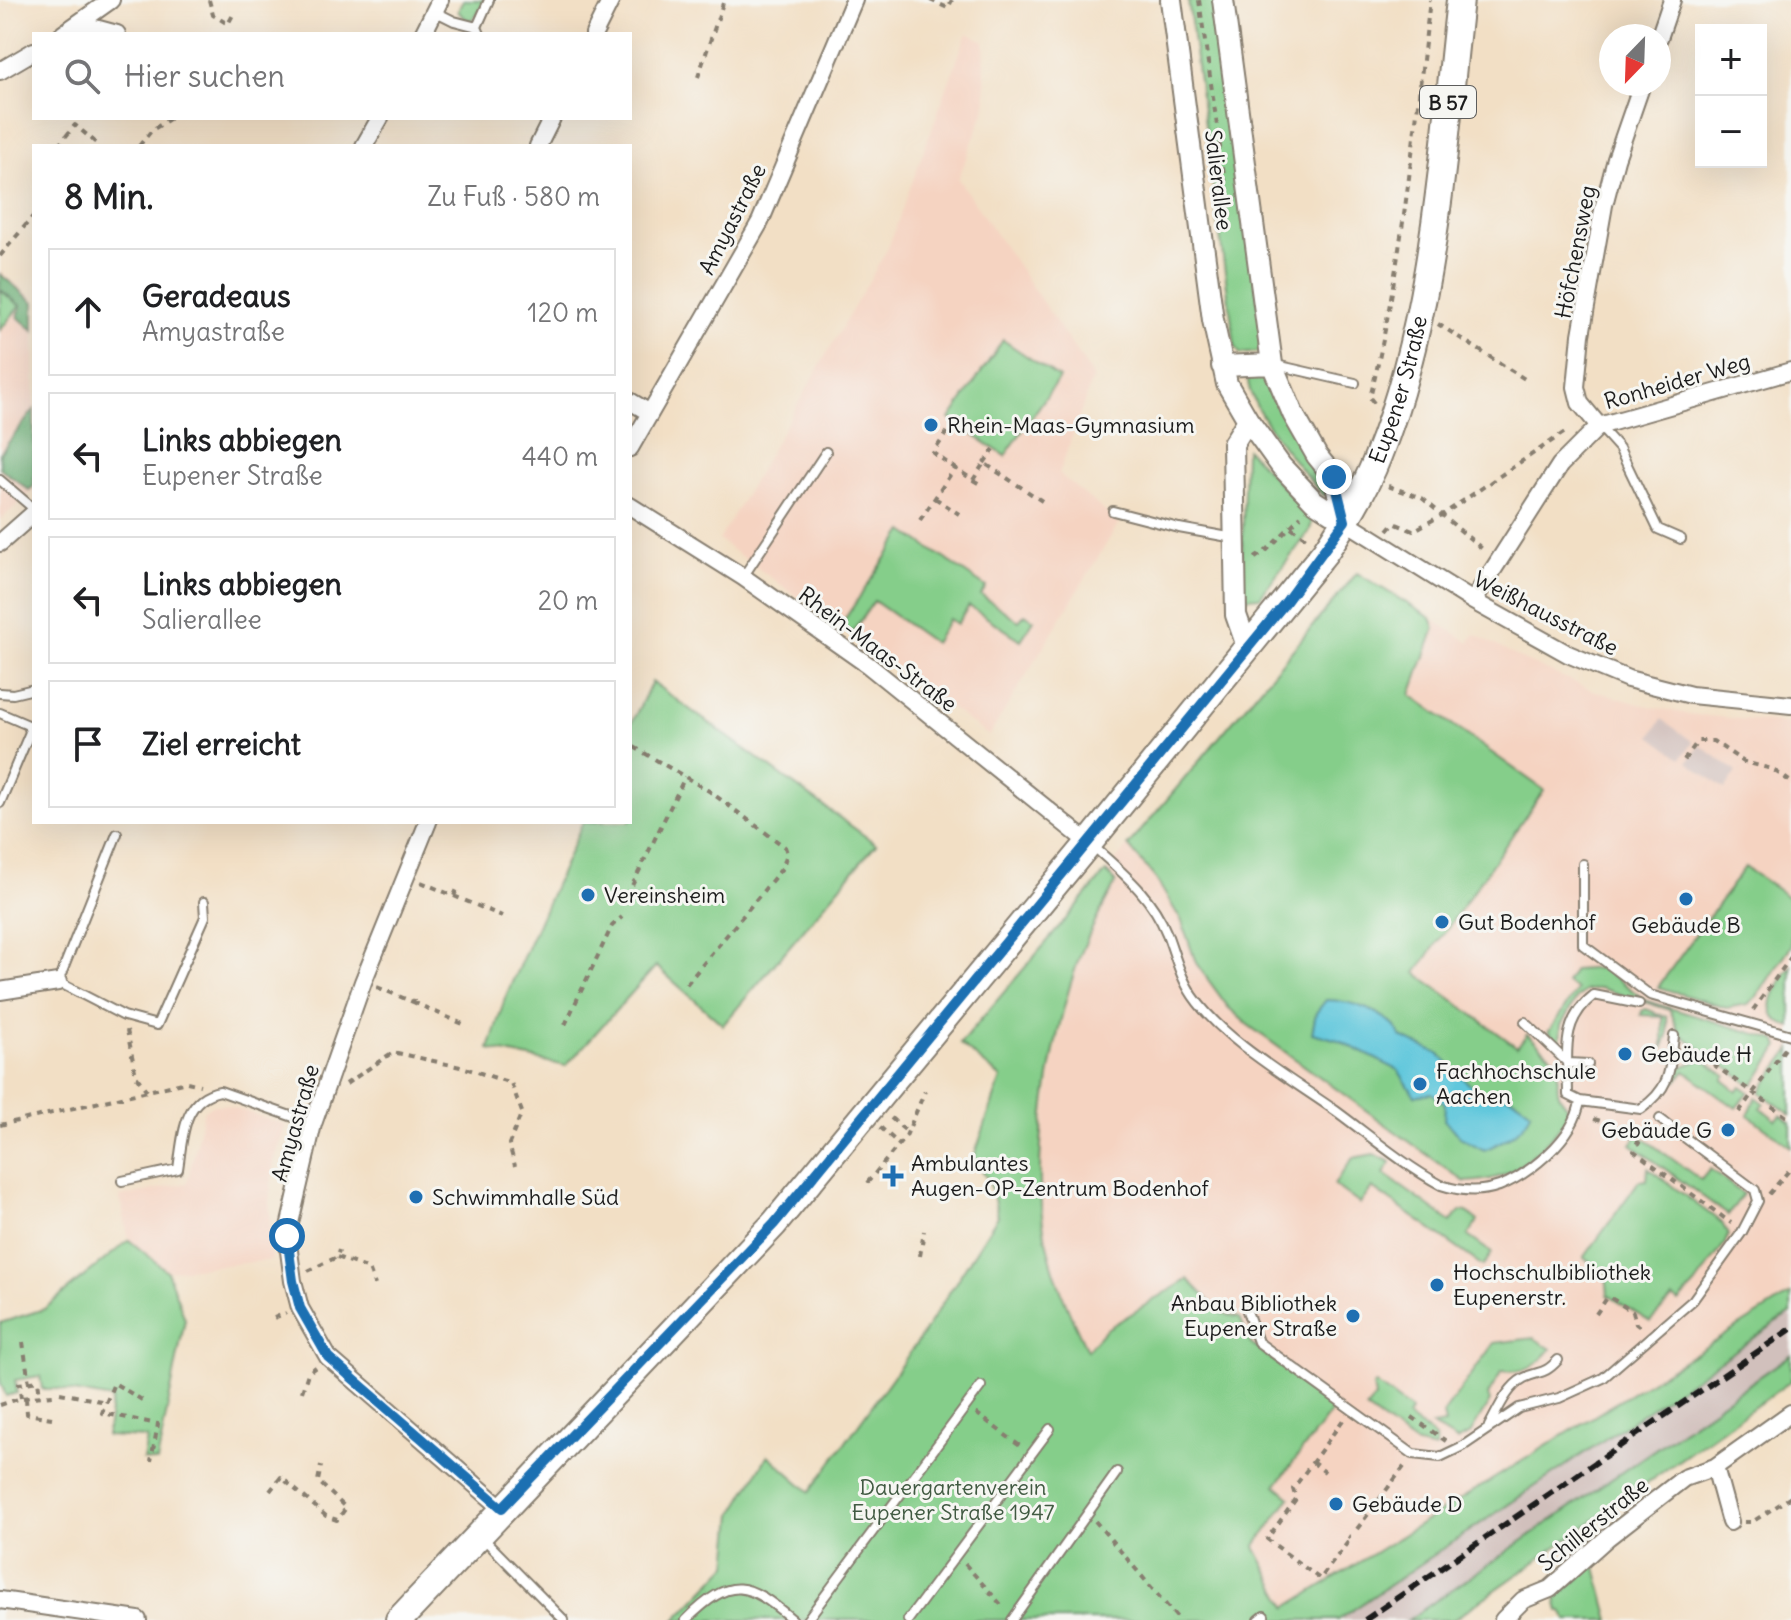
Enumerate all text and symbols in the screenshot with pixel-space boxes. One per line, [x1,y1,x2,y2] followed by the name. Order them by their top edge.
[1599,24,1671,96] north arrow
[1695,24,1767,168] map controls
[1695,24,1767,96] button: +
[32,32,632,120] search box
[60,54,104,98] icon: search
[124,57,285,95] text: Hier suchen
[1420,86,1476,118] road number: B 57
[1695,96,1767,168] button: −
[1199,128,1239,232] street label: Salierallee
[692,159,772,279] street label: Amyastraße
[64,175,153,218] text: 8 Min.
[427,180,600,213] text: Zu Fuß · 580 m
[1548,183,1602,321] street label: Höfchensweg
[142,277,291,315] text: Geradeaus
[66,290,110,334] icon: ahead
[527,296,598,329] text: 120 m
[1362,313,1433,467] street label: Eupener Straße
[142,315,285,348] text: Amyastraße
[1601,347,1753,415] street label: Ronheider Weg
[947,411,1194,439] place label: Rhein-Maas-Gymnasium
[922,416,940,434] marker: Rhein-Maas-Gymnasium
[142,421,342,459] text: Links abbiegen
[66,434,110,478] icon: left
[522,440,598,473] text: 440 m
[142,459,323,492] text: Eupener Straße
[1316,459,1352,495] route end
[142,565,342,603] text: Links abbiegen
[1469,565,1623,661] street label: Weißhausstraße
[66,578,110,622] icon: left
[793,580,963,718] street label: Rhein-Maas-Straße
[538,584,598,617] text: 20 m
[142,603,262,636] text: Salierallee
[66,722,110,766] icon: arrive
[142,725,301,763] text: Ziel erreicht
[604,881,725,909] place label: Vereinsheim
[579,886,597,904] marker: Vereinsheim
[1677,890,1695,908] marker: Gebäude B
[1458,908,1597,936] place label: Gut Bodenhof
[1631,911,1741,939] place label: Gebäude B
[1433,913,1451,931] marker: Gut Bodenhof
[1641,1040,1752,1068] place label: Gebäude H
[1616,1045,1634,1063] marker: Gebäude H
[1436,1057,1596,1110] place label: Fachhochschule Aachen
[265,1061,325,1185] street label: Amyastraße
[1411,1075,1429,1093] marker: Fachhochschule Aachen
[1601,1116,1712,1144] place label: Gebäude G
[1719,1121,1737,1139] marker: Gebäude G
[911,1149,1209,1202] place label: Ambulantes Augen-OP-Zentrum Bodenhof
[882,1165,904,1187] marker: Ambulantes Augen-OP-Zentrum Bodenhof
[432,1183,619,1211] place label: Schwimmhalle Süd
[407,1188,425,1206] marker: Schwimmhalle Süd
[269,1218,305,1254] route start
[1453,1258,1651,1311] place label: Hochschulbibliothek Eupenerstr.
[1428,1276,1446,1294] marker: Hochschulbibliothek Eupenerstr.
[1171,1289,1337,1342] place label: Anbau Bibliothek Eupener Straße
[1344,1307,1362,1325] marker: Anbau Bibliothek Eupener Straße
[1532,1471,1654,1577] street label: Schillerstraße
[852,1473,1055,1526] park label: Dauergartenverein Eupener Straße 1947
[1352,1490,1463,1518] place label: Gebäude D
[1327,1495,1345,1513] marker: Gebäude D

